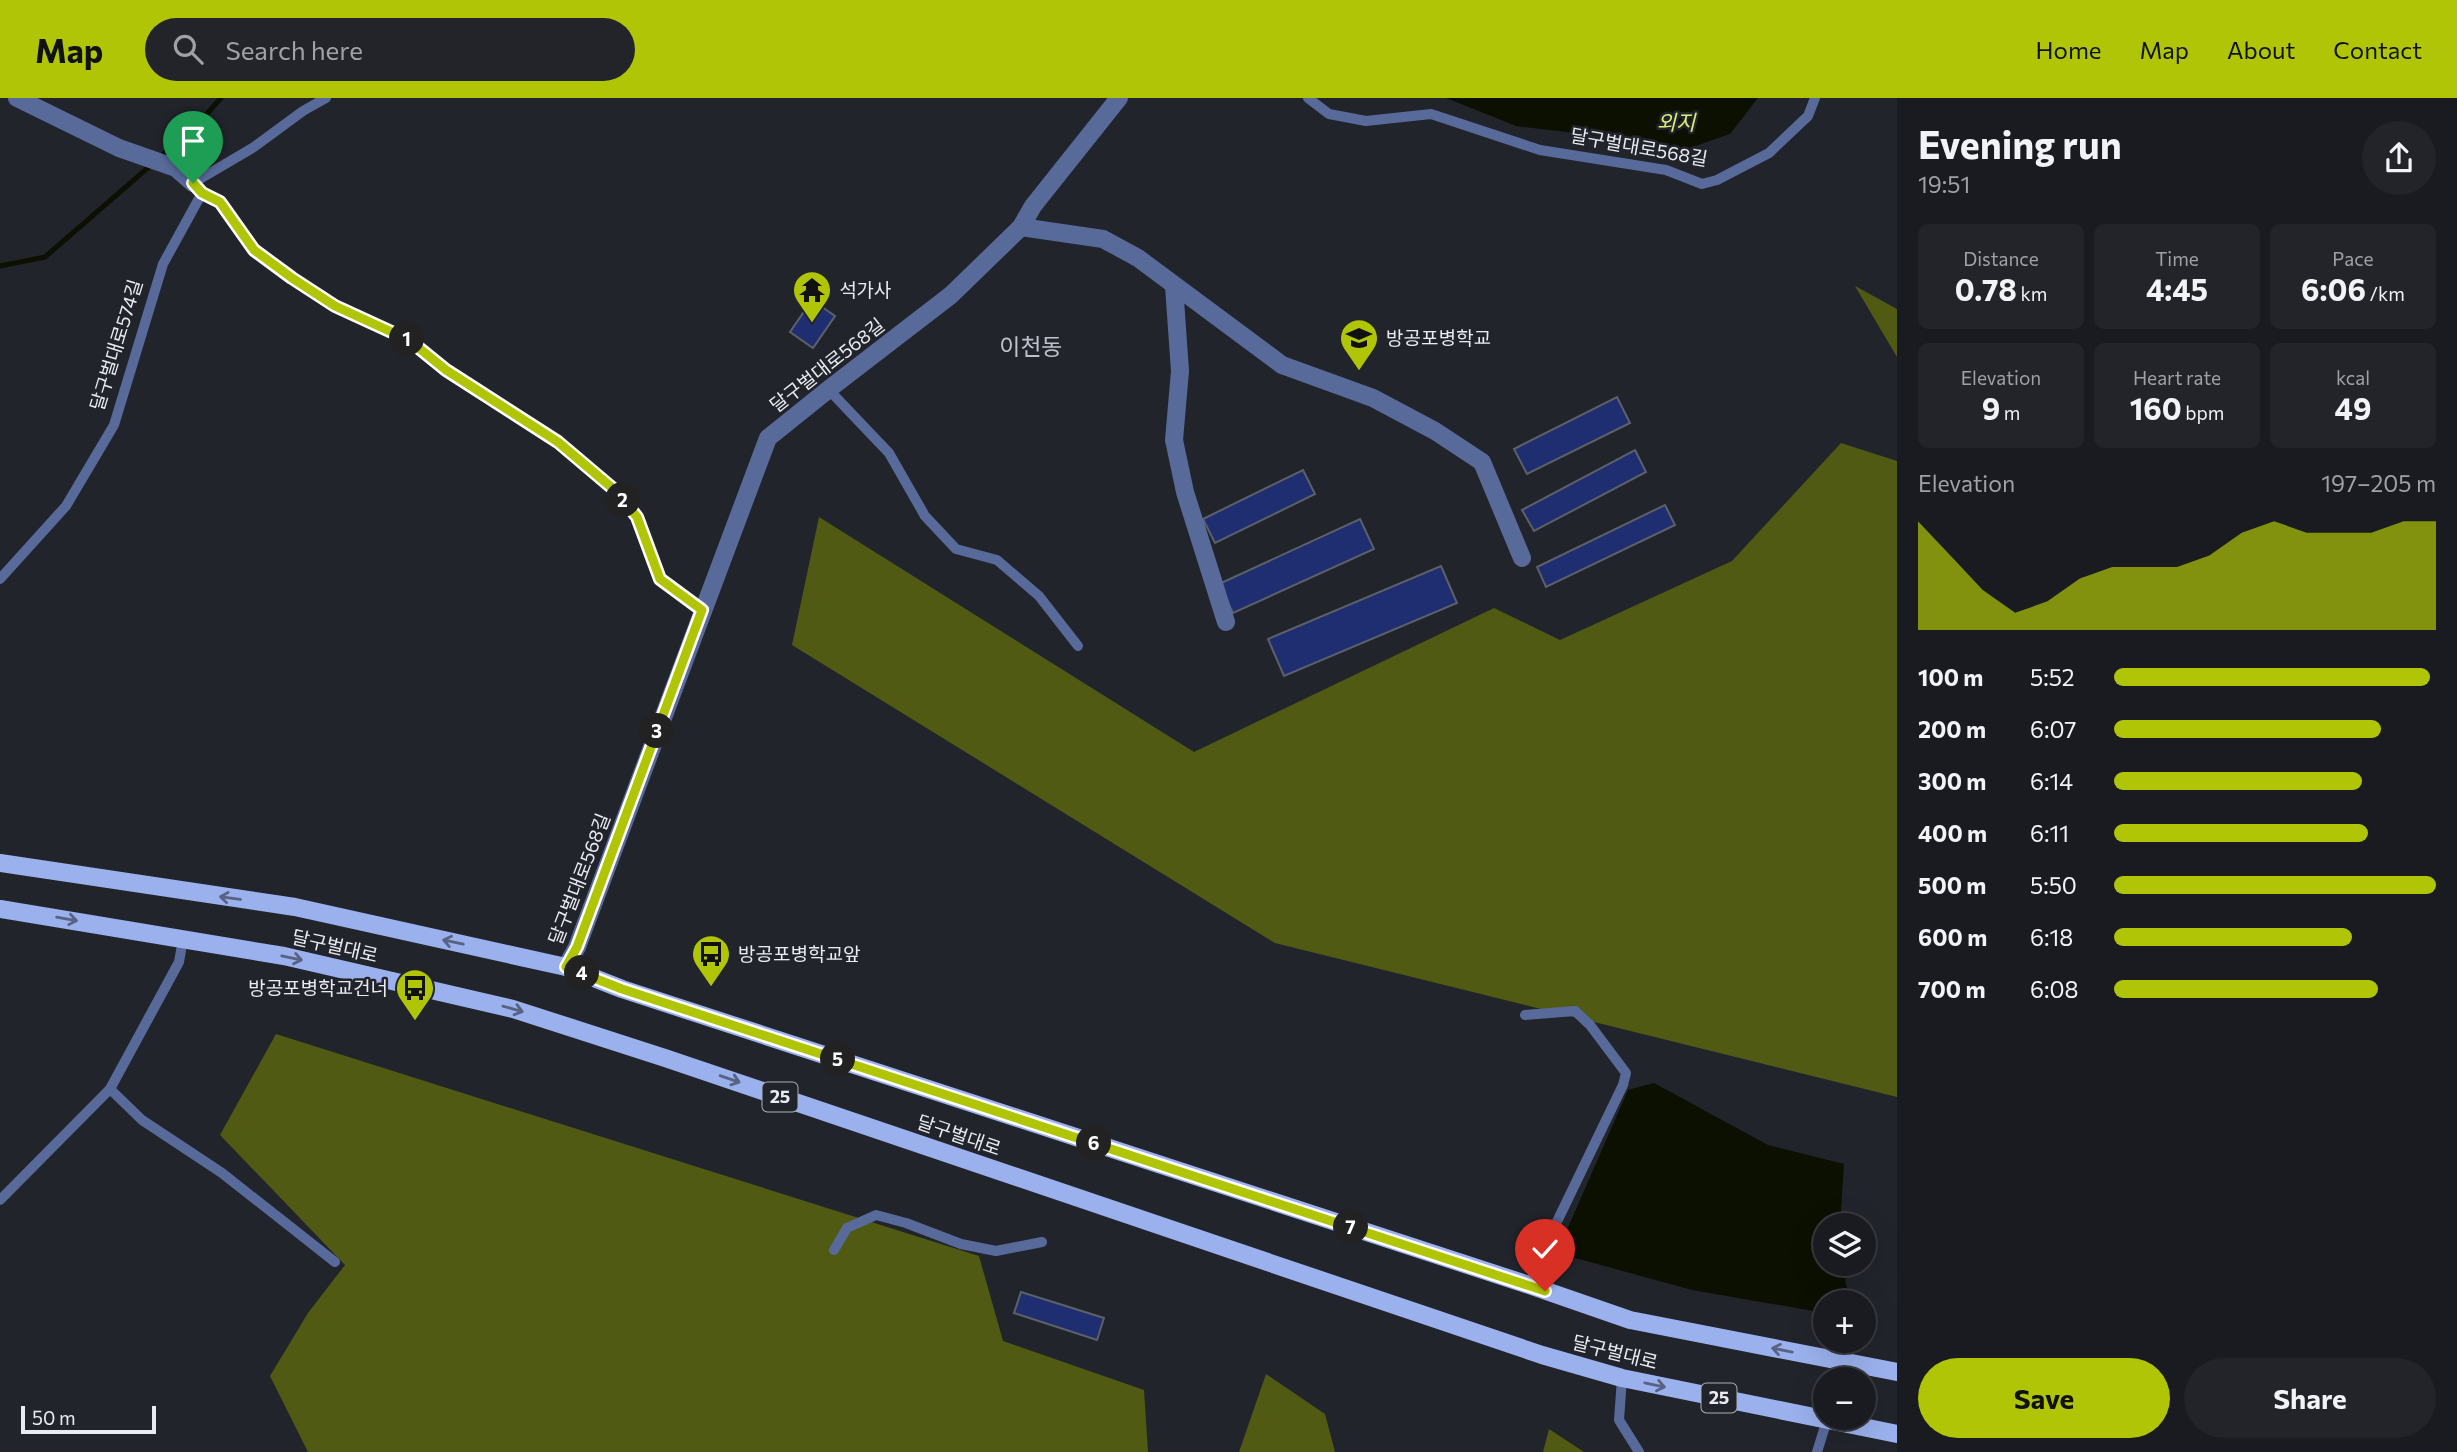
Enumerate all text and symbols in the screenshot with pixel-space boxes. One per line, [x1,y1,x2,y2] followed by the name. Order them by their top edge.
[145,18,635,81] search box
[35,29,103,70] text: Map
[169,30,207,68] icon: search
[225,34,363,65] text: Search here
[2036,35,2102,64] text: Home
[2140,35,2189,64] text: Map
[2227,35,2295,64] text: About
[2333,35,2422,64] text: Contact
[1657,109,1697,134] water label: 외지
[163,111,223,183] pin
[1918,120,2122,167] text: Evening run
[2362,121,2436,195] button: share
[174,122,212,160] icon: arrive
[1569,123,1709,170] street label: 달구벌대로568길
[1918,170,1970,198] text: 19:51
[1963,247,2039,270] text: Distance
[2155,247,2199,270] text: Time
[2332,247,2374,270] text: Pace
[791,269,833,324] temple icon: 석가사
[1955,270,2017,307] text: 0.78
[2146,270,2208,307] text: 4:45
[2301,270,2366,307] text: 6:06
[85,276,146,413] street label: 달구벌대로574길
[839,278,891,301] place label: 석가사
[2017,282,2047,305] text: km
[2366,282,2405,305] text: /km
[765,313,888,416] street label: 달구벌대로568길
[1338,317,1380,372] school or university icon: 방공포병학교
[390,322,424,356] pin: 1
[1386,326,1491,349] place label: 방공포병학교
[402,327,411,350] text: 1
[999,332,1063,360] district label: 이천동
[1961,366,2041,389] text: Elevation
[2133,366,2221,389] text: Heart rate
[2336,366,2370,389] text: kcal
[1982,389,2000,426] text: 9
[2130,389,2182,426] text: 160
[2335,389,2371,426] text: 49
[2000,401,2020,424] text: m
[2182,401,2224,424] text: bpm
[1918,469,2015,497] text: Elevation
[2321,469,2436,497] text: 197–205 m
[606,482,640,518] pin: 2
[617,488,628,511] text: 2
[1918,663,1983,691] text: 100 m
[2030,663,2075,691] text: 5:52
[640,714,674,748] pin: 3
[1918,715,1986,743] text: 200 m
[2030,715,2076,743] text: 6:07
[651,719,662,742] text: 3
[1918,767,1986,795] text: 300 m
[2030,767,2073,795] text: 6:14
[543,810,614,948] street label: 달구벌대로568길
[1918,819,1987,847] text: 400 m
[2030,819,2069,847] text: 6:11
[1918,871,1986,899] text: 500 m
[2030,871,2077,899] text: 5:50
[219,891,242,904] one-way arrow
[55,913,78,926] one-way arrow
[1918,923,1987,951] text: 600 m
[2030,923,2073,951] text: 6:18
[290,924,380,967] street label: 달구벌대로
[690,933,732,988] bus stop icon: 방공포병학교앞
[442,935,465,949] one-way arrow
[738,942,861,965] place label: 방공포병학교앞
[280,951,303,965] one-way arrow
[564,956,600,990] pin: 4
[576,961,587,984] text: 4
[394,967,436,1022] bus stop icon: 방공포병학교건너
[1918,975,1986,1003] text: 700 m
[2030,975,2078,1003] text: 6:08
[248,976,388,999] place label: 방공포병학교건너
[502,1004,524,1017] one-way arrow
[820,1042,856,1076] pin: 5
[832,1047,843,1070] text: 5
[718,1074,740,1086] one-way arrow
[762,1082,798,1112] road number: 25
[914,1109,1004,1160] street label: 달구벌대로
[1076,1126,1112,1160] pin: 6
[1088,1131,1099,1154] text: 6
[1334,1210,1368,1244] pin: 7
[1813,1213,1876,1430] map controls
[1813,1213,1876,1276] button: layers
[1345,1215,1356,1238] text: 7
[1515,1219,1575,1291] pin
[1526,1230,1564,1268] icon: check
[1813,1290,1876,1353] button: +
[1570,1330,1660,1373] street label: 달구벌대로
[1771,1342,1794,1356] one-way arrow
[1918,1358,2170,1438] button: Save
[2184,1358,2436,1438] button: Share
[1813,1367,1876,1430] button: −
[1643,1378,1666,1392] one-way arrow
[1702,1384,1736,1413] road number: 25
[21,1403,156,1435] scale bar
[32,1406,76,1429] text: 50 m

